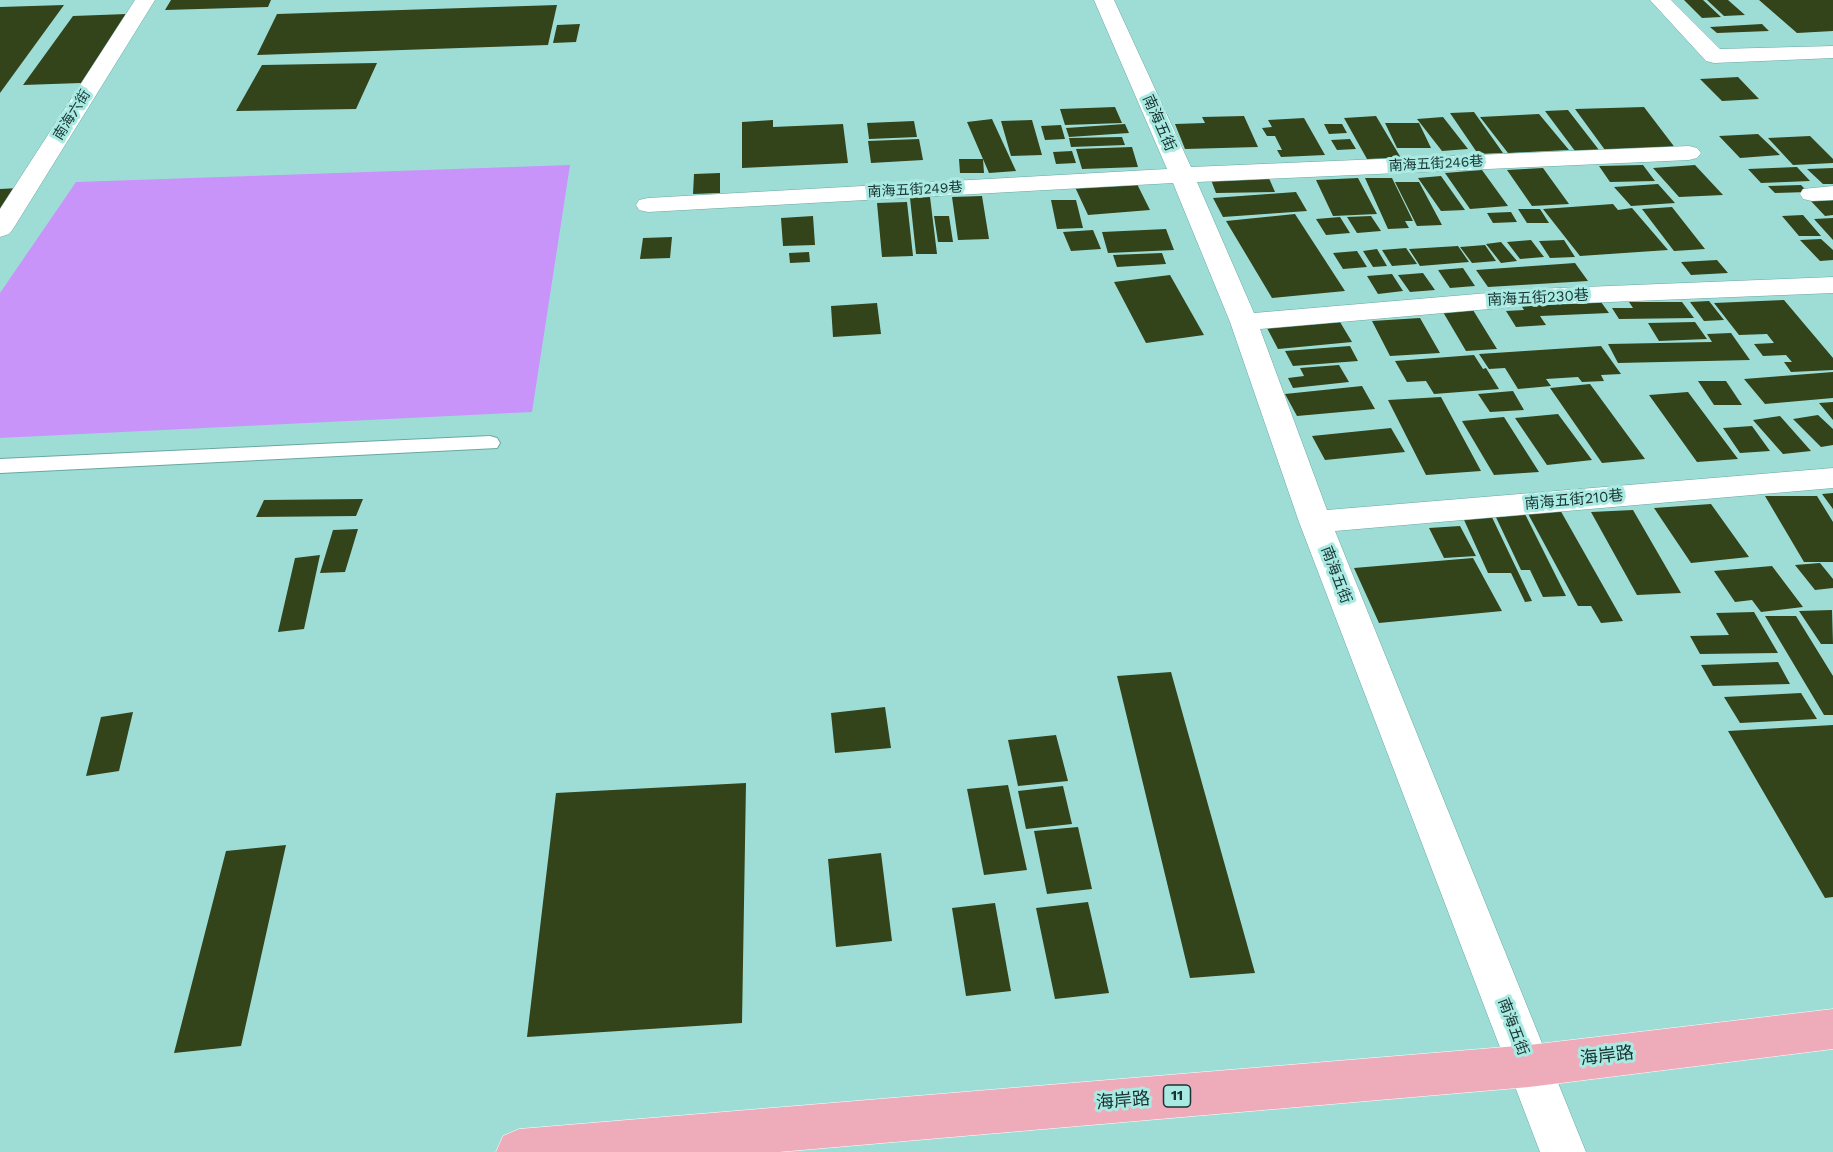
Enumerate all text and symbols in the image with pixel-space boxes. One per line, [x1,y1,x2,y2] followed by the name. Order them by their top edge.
[50,87,94,143] street label: 南海六街
[1139,92,1179,154] street label: 南海五街
[1388,153,1484,175] street label: 南海五街246巷
[867,179,963,201] street label: 南海五街249巷
[1487,286,1589,310] street label: 南海五街230巷
[1524,487,1624,513] street label: 南海五街210巷
[1317,544,1355,606] street label: 南海五街
[1494,996,1532,1058] street label: 南海五街
[1579,1042,1635,1070] street label: 海岸路
[1164,1085,1190,1107] road number: 11
[1095,1088,1151,1114] street label: 海岸路

